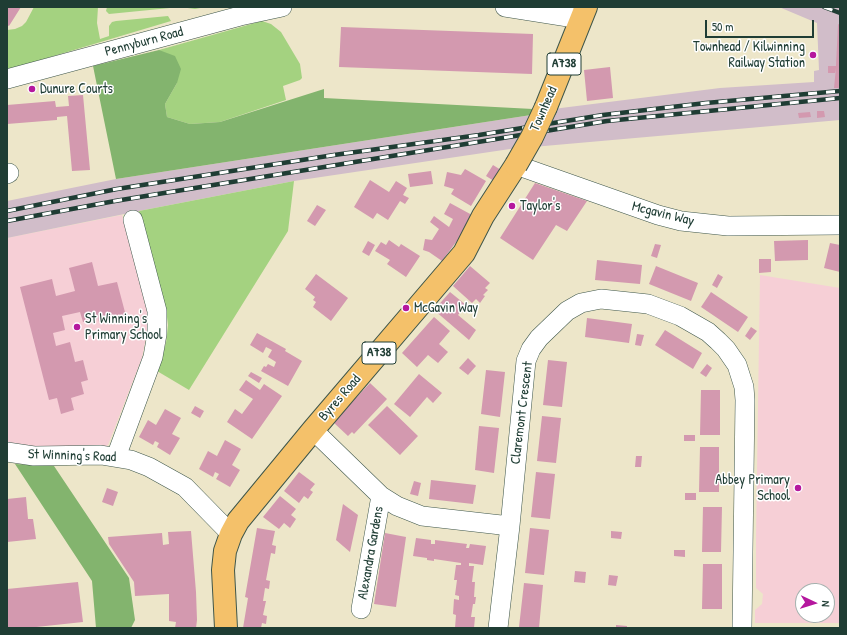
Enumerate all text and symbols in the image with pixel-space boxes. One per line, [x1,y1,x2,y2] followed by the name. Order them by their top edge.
[707,12,816,38] scale bar
[712,18,733,35] text: 50 m
[103,24,185,60] street label: Pennyburn Road
[693,39,805,72] place label: Townhead / Kilwinning Railway Station
[808,50,818,60] marker: Townhead / Kilwinning Railway Station
[547,53,581,75] road number: A738
[40,81,113,97] place label: Dunure Courts
[27,84,37,94] marker: Dunure Courts
[527,84,561,134] street label: Townhead
[520,198,560,214] place label: Taylor's
[630,198,696,230] street label: Mcgavin Way
[507,201,517,211] marker: Taylor's
[414,300,478,316] place label: McGavin Way
[401,303,411,313] marker: McGavin Way
[85,311,163,344] place label: St Winning's Primary School
[72,322,82,332] marker: St Winning's Primary School
[362,342,396,364] road number: A738
[507,361,537,465] street label: Claremont Crescent
[315,372,365,424] street label: Byres Road
[28,446,116,466] street label: St Winning's Road
[715,472,790,504] place label: Abbey Primary School
[793,483,803,493] marker: Abbey Primary School
[355,505,387,601] street label: Alexandra Gardens
[795,583,835,623] north arrow
[819,600,833,607] text: N

